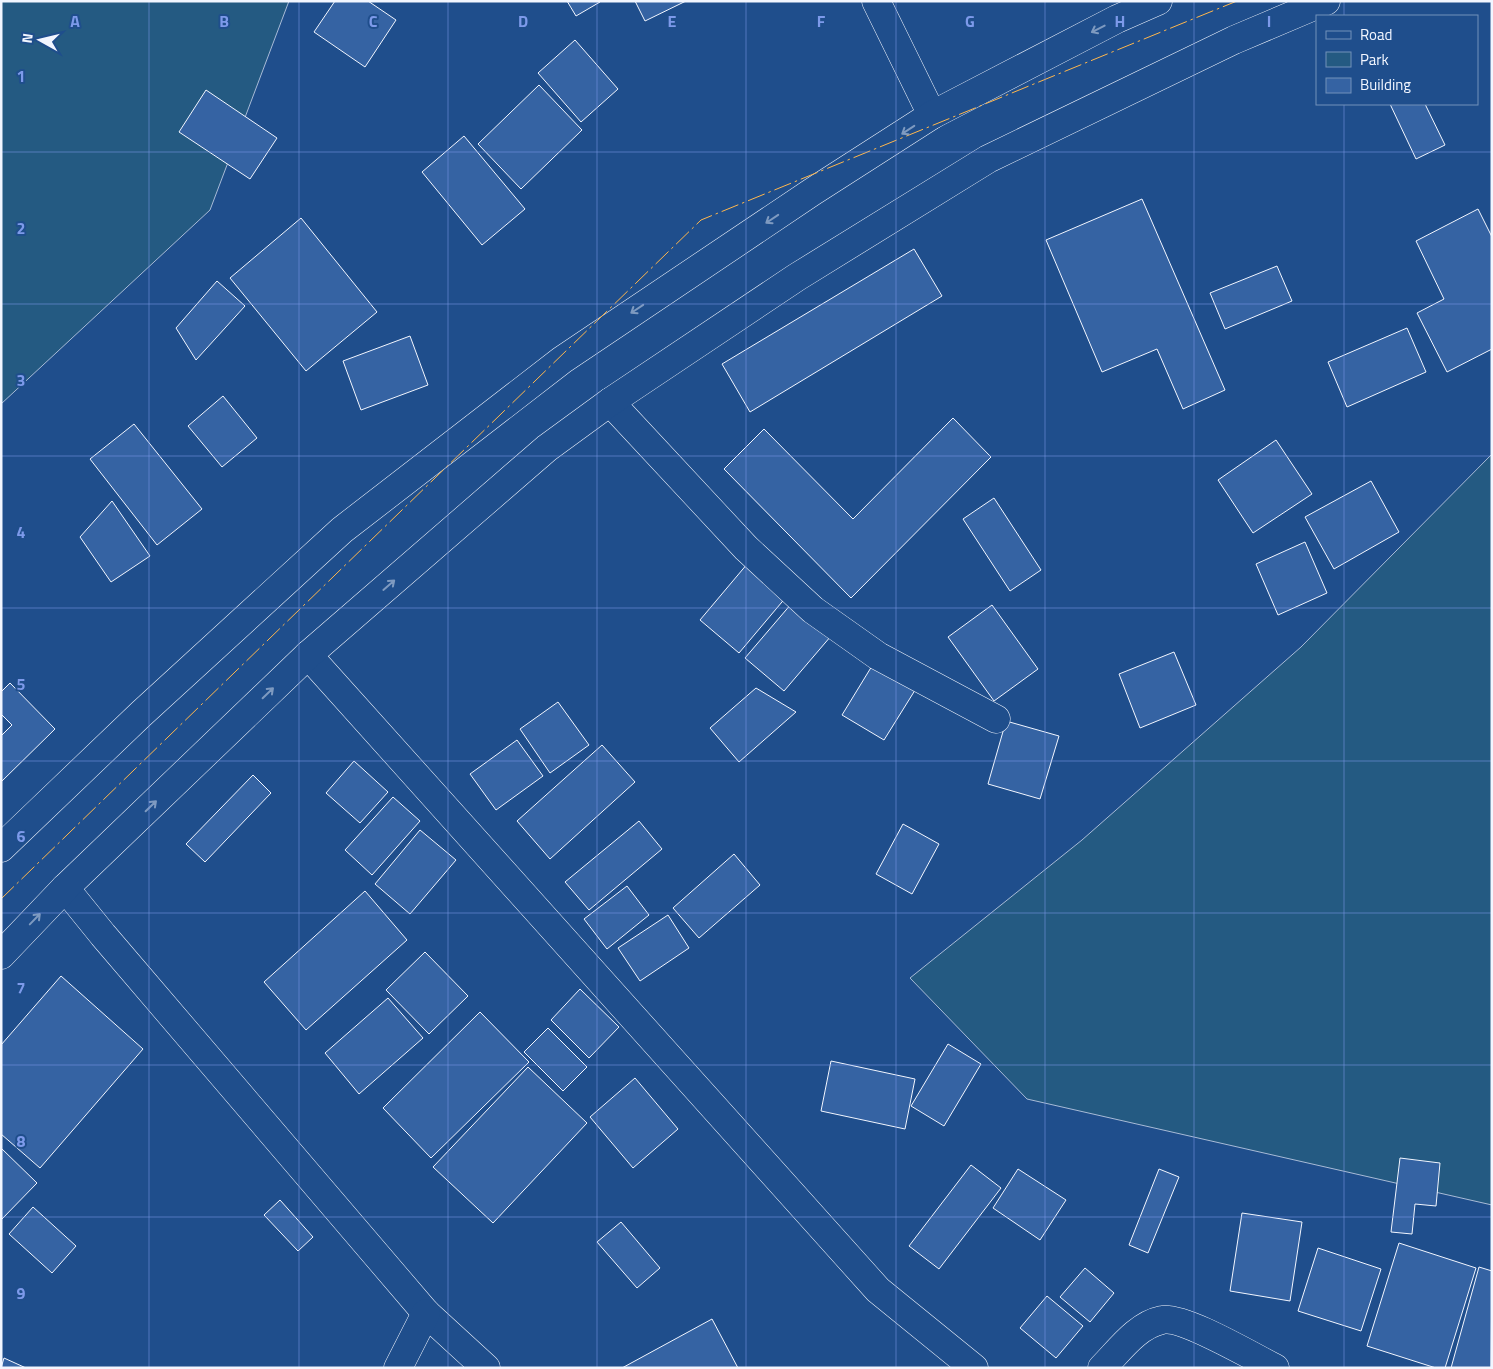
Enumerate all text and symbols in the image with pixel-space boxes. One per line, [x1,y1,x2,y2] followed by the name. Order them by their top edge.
[70,9,80,33] text: A
[219,9,229,33] text: B
[369,9,378,33] text: C
[518,9,528,33] text: D
[668,9,677,33] text: E
[817,9,826,33] text: F
[965,9,975,33] text: G
[1115,9,1125,33] text: H
[1267,9,1271,33] text: I
[15,15,65,65] north arrow
[1316,15,1478,105] legend
[1360,23,1392,46] text: Road
[1091,25,1106,34] one-way arrow
[16,32,38,44] text: N
[1360,48,1389,71] text: Park
[17,64,25,88] text: 1
[1360,73,1411,96] text: Building
[902,125,916,135] one-way arrow
[765,214,779,224] one-way arrow
[17,216,25,240] text: 2
[631,305,645,315] one-way arrow
[17,368,25,392] text: 3
[17,520,26,544] text: 4
[383,579,396,591] one-way arrow
[17,672,26,696] text: 5
[262,687,275,699] one-way arrow
[145,800,157,812] one-way arrow
[17,824,26,848] text: 6
[29,913,41,926] one-way arrow
[17,976,25,1000] text: 7
[17,1129,26,1153] text: 8
[17,1281,26,1305] text: 9

